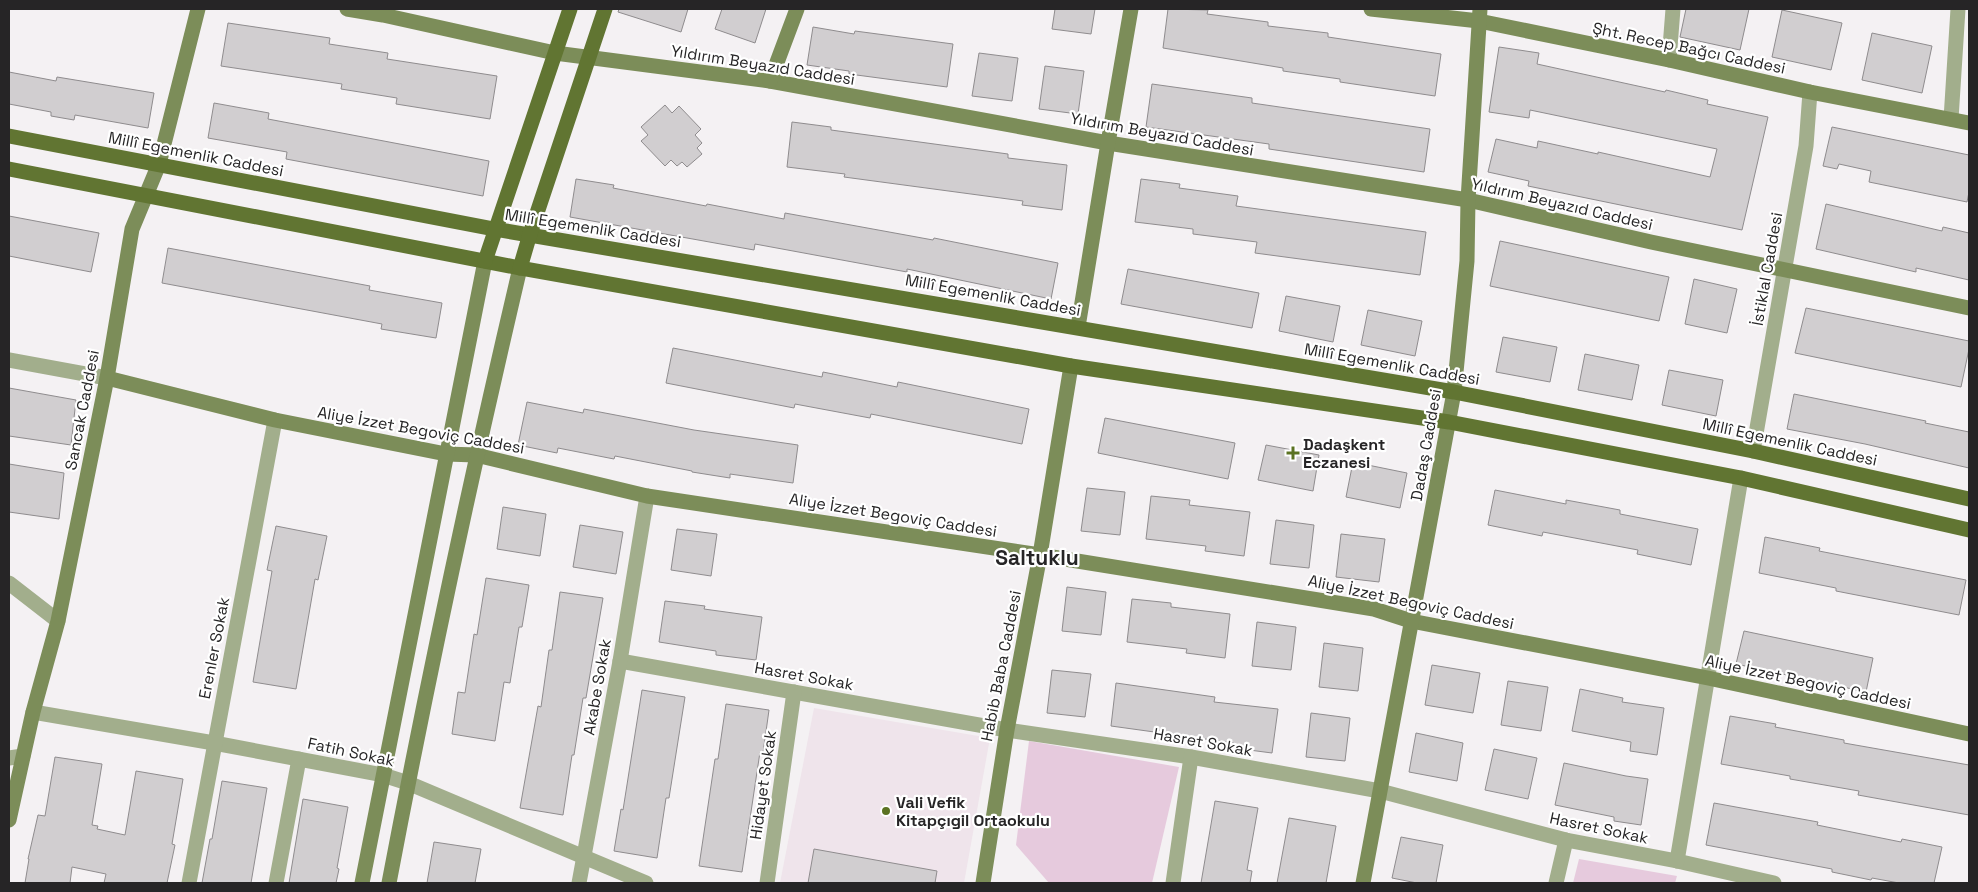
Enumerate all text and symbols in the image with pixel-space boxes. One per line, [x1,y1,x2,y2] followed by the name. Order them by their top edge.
[1591,17,1787,79] street label: Şht. Recep Bağcı Caddesi
[670,40,856,90] street label: Yıldırım Beyazıd Caddesi
[1069,108,1255,160] street label: Yıldırım Beyazıd Caddesi
[107,127,285,181] street label: Millî Egemenlik Caddesi
[1469,173,1655,235] street label: Yıldırım Beyazıd Caddesi
[503,204,683,252] street label: Millî Egemenlik Caddesi
[1747,211,1787,327] street label: İstiklal Caddesi
[904,269,1082,321] street label: Millî Egemenlik Caddesi
[1303,338,1481,390] street label: Millî Egemenlik Caddesi
[60,348,104,472] street label: Sancak Caddesi
[1406,387,1446,503] street label: Dadaş Caddesi
[316,401,526,459] street label: Aliye İzzet Begoviç Caddesi
[1701,413,1879,471] street label: Millî Egemenlik Caddesi
[1303,434,1385,473] place label: Dadaşkent Eczanesi
[1287,447,1299,459] marker: Dadaşkent Eczanesi
[788,488,998,542] street label: Aliye İzzet Begoviç Caddesi
[995,544,1079,571] district label: Saltuklu
[1306,570,1516,634] street label: Aliye İzzet Begoviç Caddesi
[976,589,1026,743] street label: Habib Baba Caddesi
[194,595,234,701] street label: Erenler Sokak
[578,637,616,737] street label: Akabe Sokak
[1703,650,1913,714] street label: Aliye İzzet Begoviç Caddesi
[753,657,856,695] street label: Hasret Sokak
[1152,723,1255,761] street label: Hasret Sokak
[745,729,781,841] street label: Hidayet Sokak
[306,733,397,772] street label: Fatih Sokak
[896,792,1050,831] place label: Vali Vefik Kitapçıgil Ortaokulu
[880,805,892,817] marker: Vali Vefik Kitapçıgil Ortaokulu
[1548,807,1651,849] street label: Hasret Sokak

